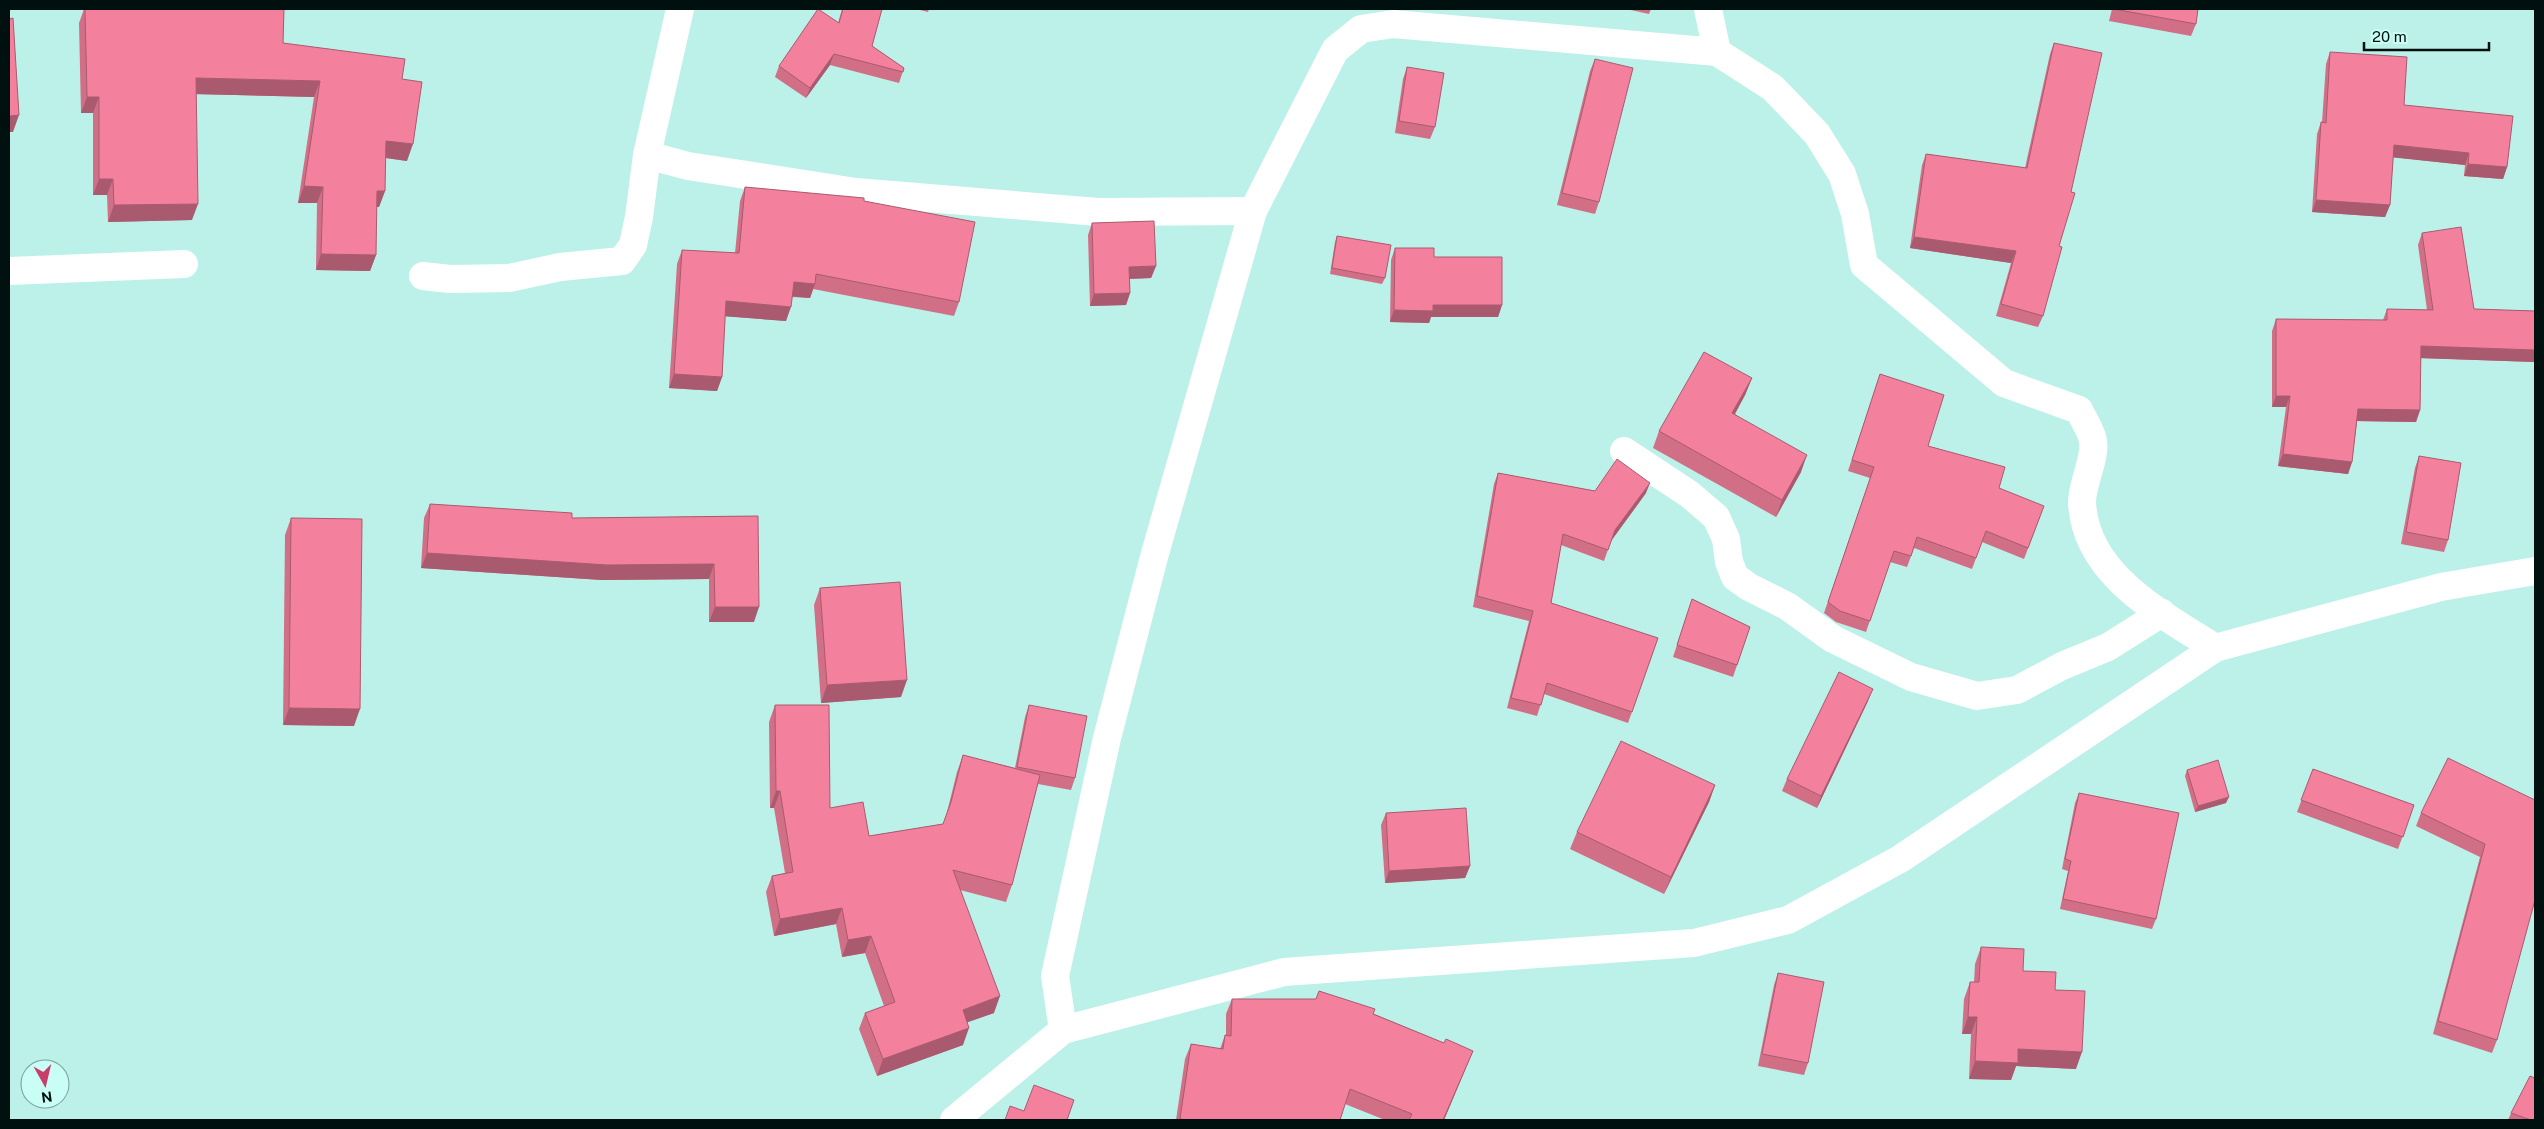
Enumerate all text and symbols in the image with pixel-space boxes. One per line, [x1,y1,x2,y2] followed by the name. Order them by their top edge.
[2364,20,2489,52] scale bar
[2372,28,2407,45] text: 20 m
[20,1059,70,1109] north arrow
[40,1088,53,1106] text: N

